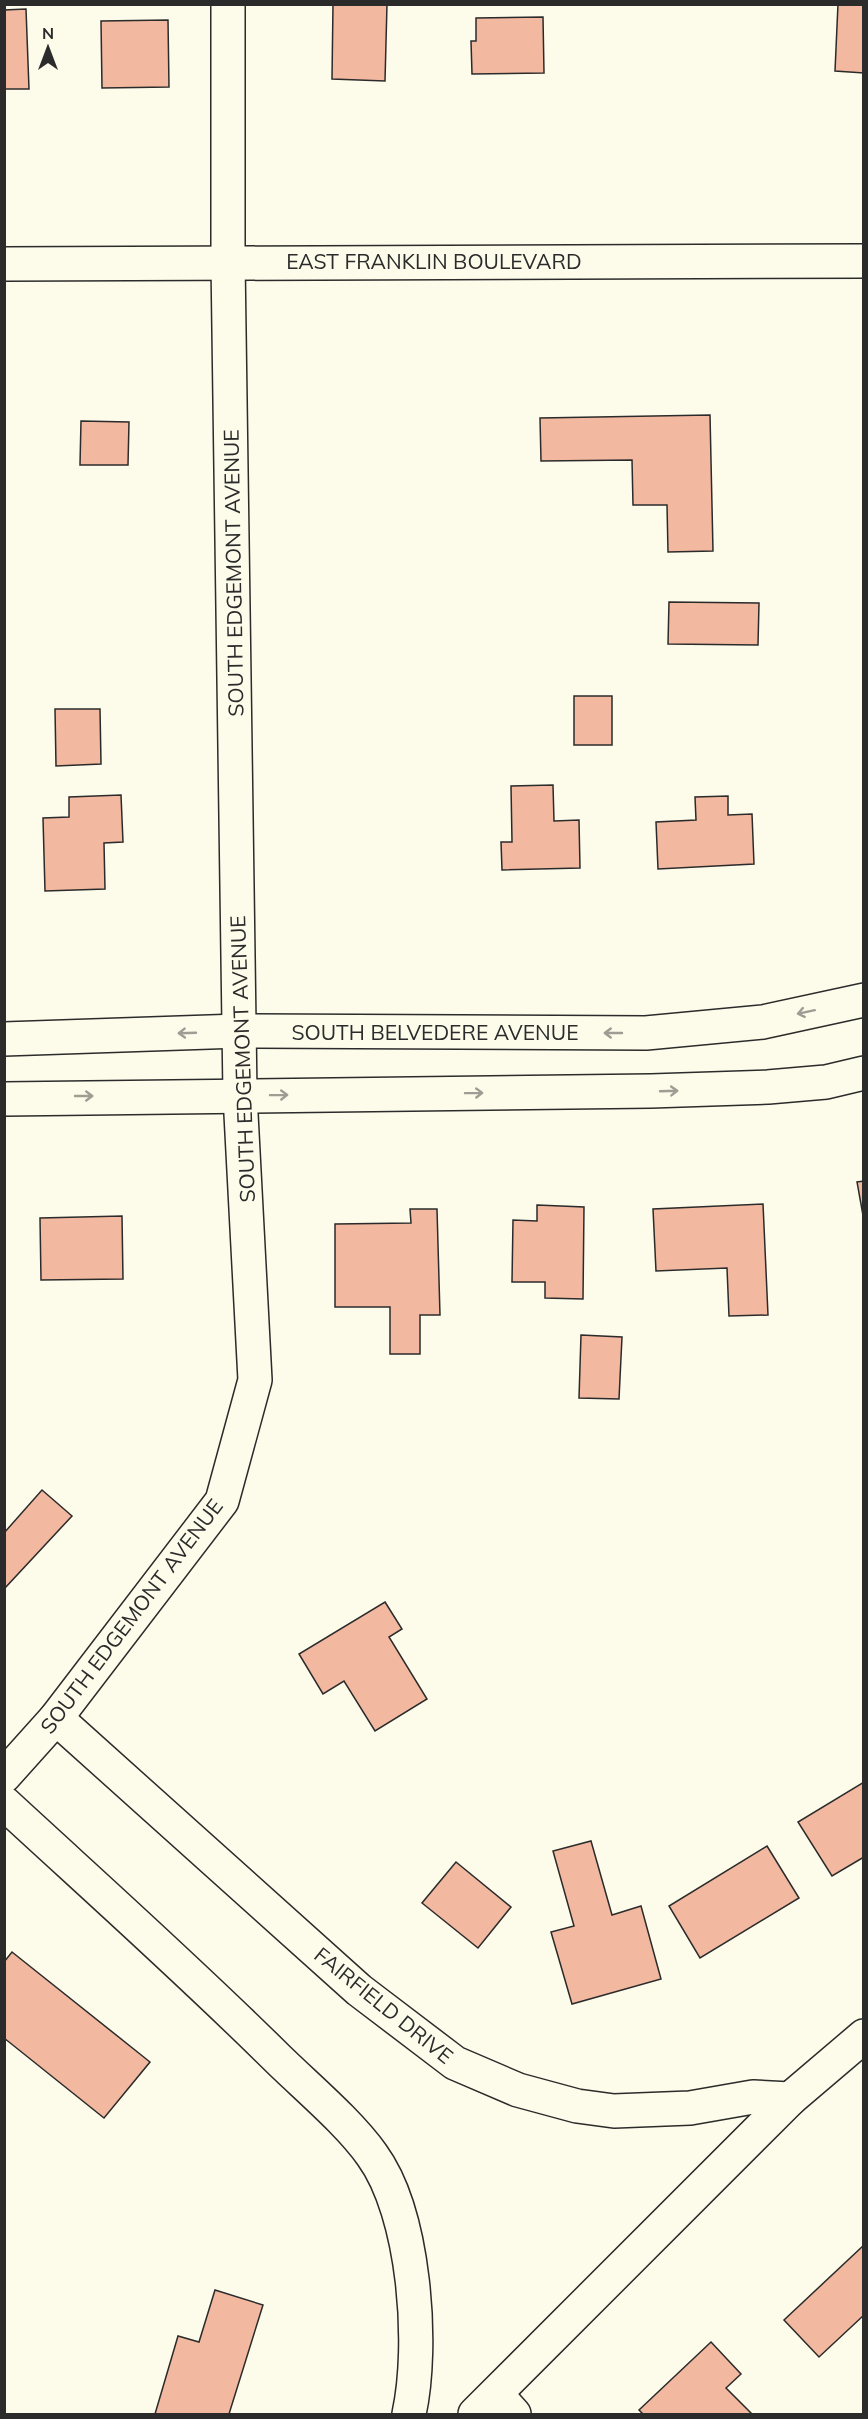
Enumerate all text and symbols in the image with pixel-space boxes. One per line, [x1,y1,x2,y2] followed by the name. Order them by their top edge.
[18,18,78,78] north arrow
[42,23,54,43] text: N
[286,248,582,274] street label: EAST FRANKLIN BOULEVARD
[217,429,249,717] street label: SOUTH EDGEMONT AVENUE
[224,915,260,1203] street label: SOUTH EDGEMONT AVENUE
[797,1007,816,1019] one-way arrow
[292,1019,579,1045] street label: SOUTH BELVEDERE AVENUE
[177,1027,197,1038] one-way arrow
[603,1027,623,1039] one-way arrow
[658,1085,678,1096] one-way arrow
[463,1087,483,1099] one-way arrow
[268,1089,288,1101] one-way arrow
[73,1090,93,1102] one-way arrow
[34,1493,228,1739] street label: SOUTH EDGEMONT AVENUE
[309,1941,459,2069] street label: FAIRFIELD DRIVE

